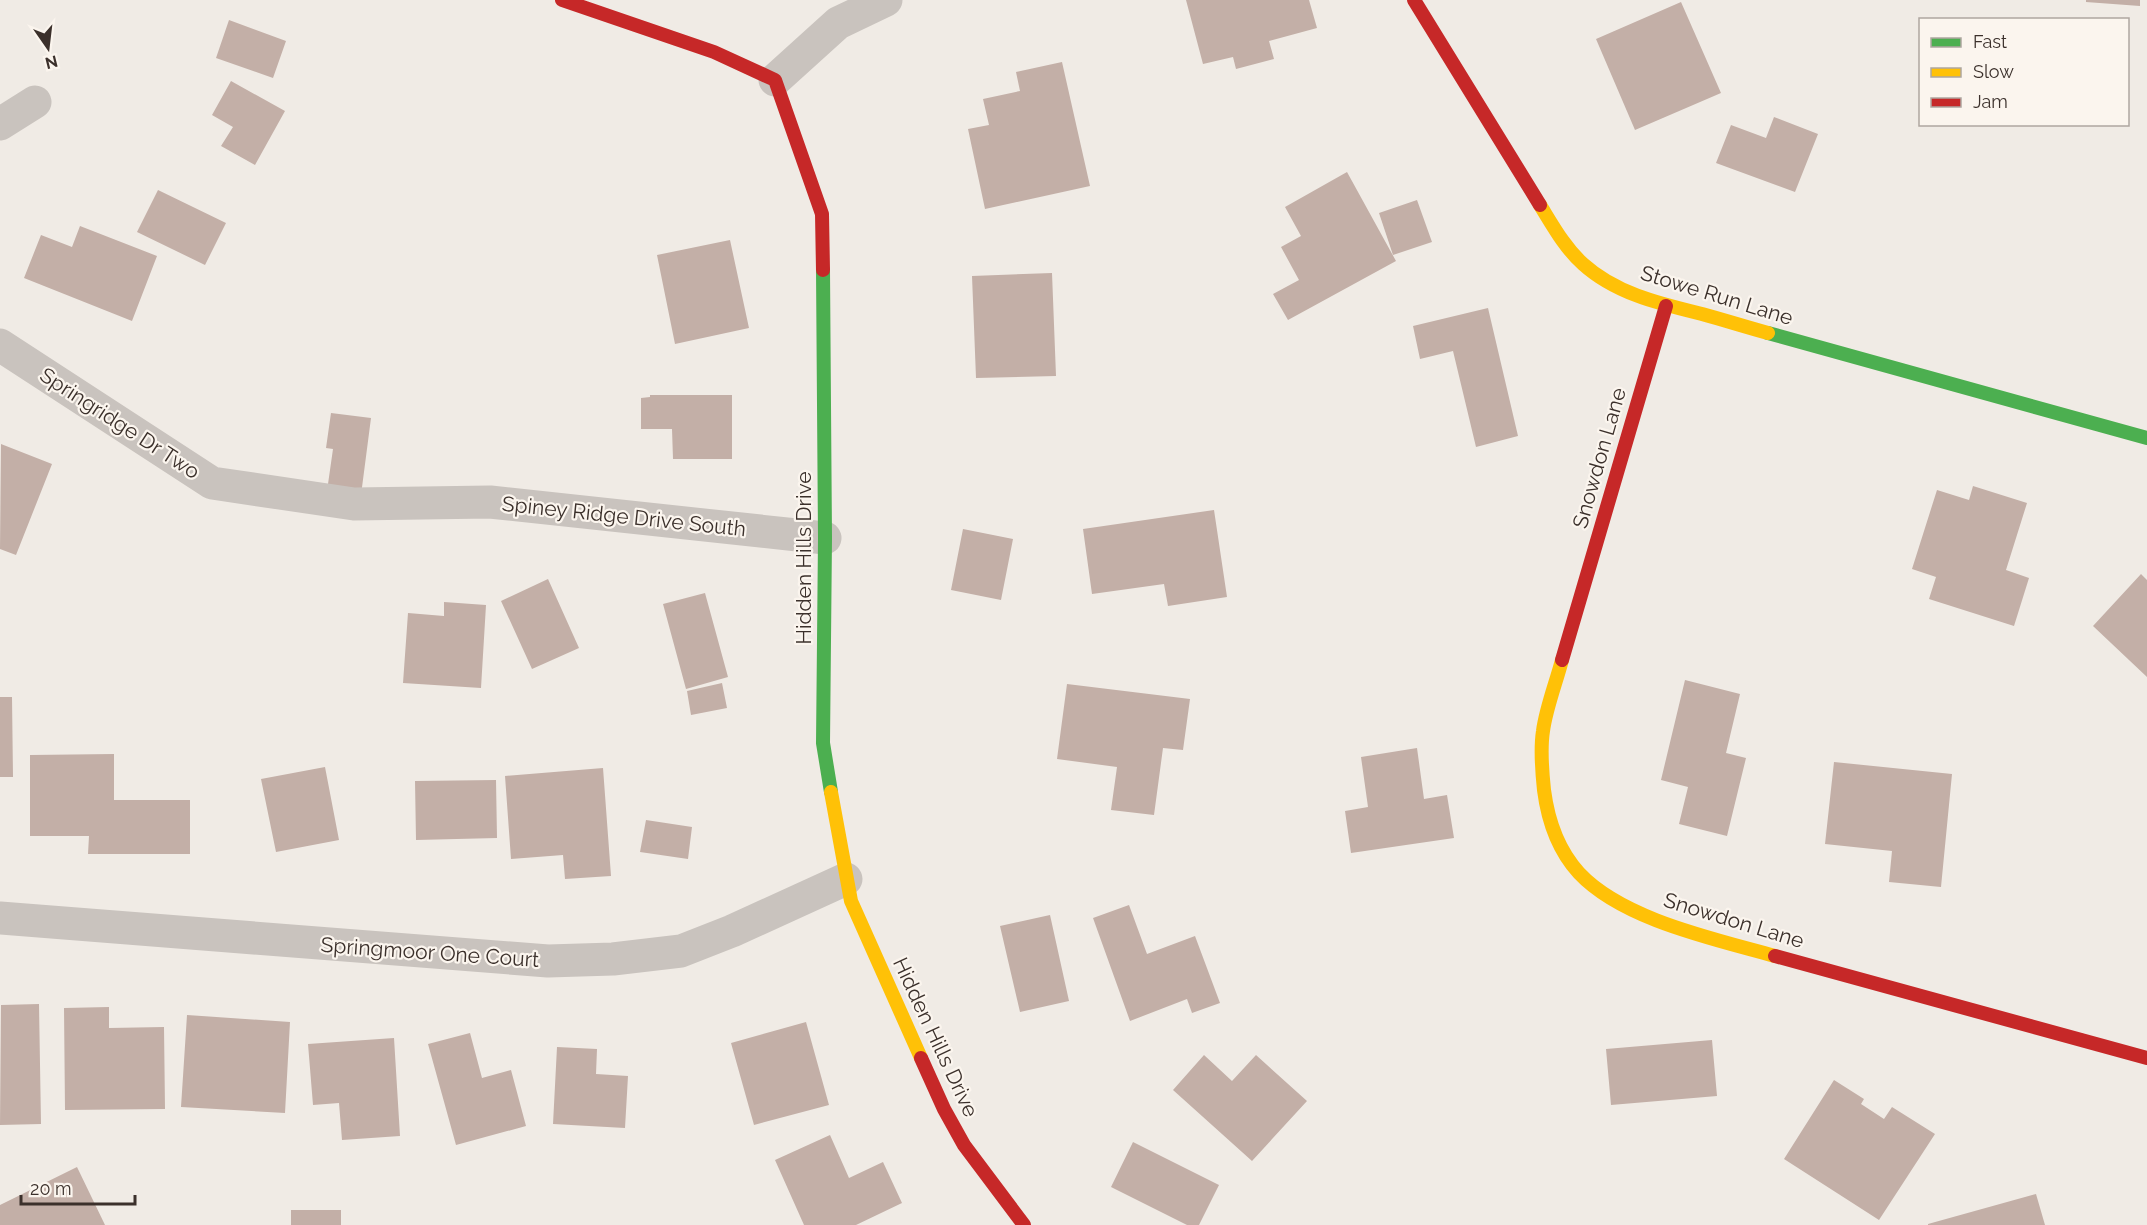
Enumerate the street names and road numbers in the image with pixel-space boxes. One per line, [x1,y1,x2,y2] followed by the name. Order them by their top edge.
[1638,260,1796,330] street label: Stowe Run Lane
[35,362,205,484] street label: Springridge Dr Two
[1567,385,1631,531] street label: Snowdon Lane
[791,471,816,645] street label: Hidden Hills Drive
[501,491,747,541] street label: Spiney Ridge Drive South
[1661,887,1807,953] street label: Snowdon Lane
[320,932,540,972] street label: Springmoor One Court
[888,953,984,1121] street label: Hidden Hills Drive

